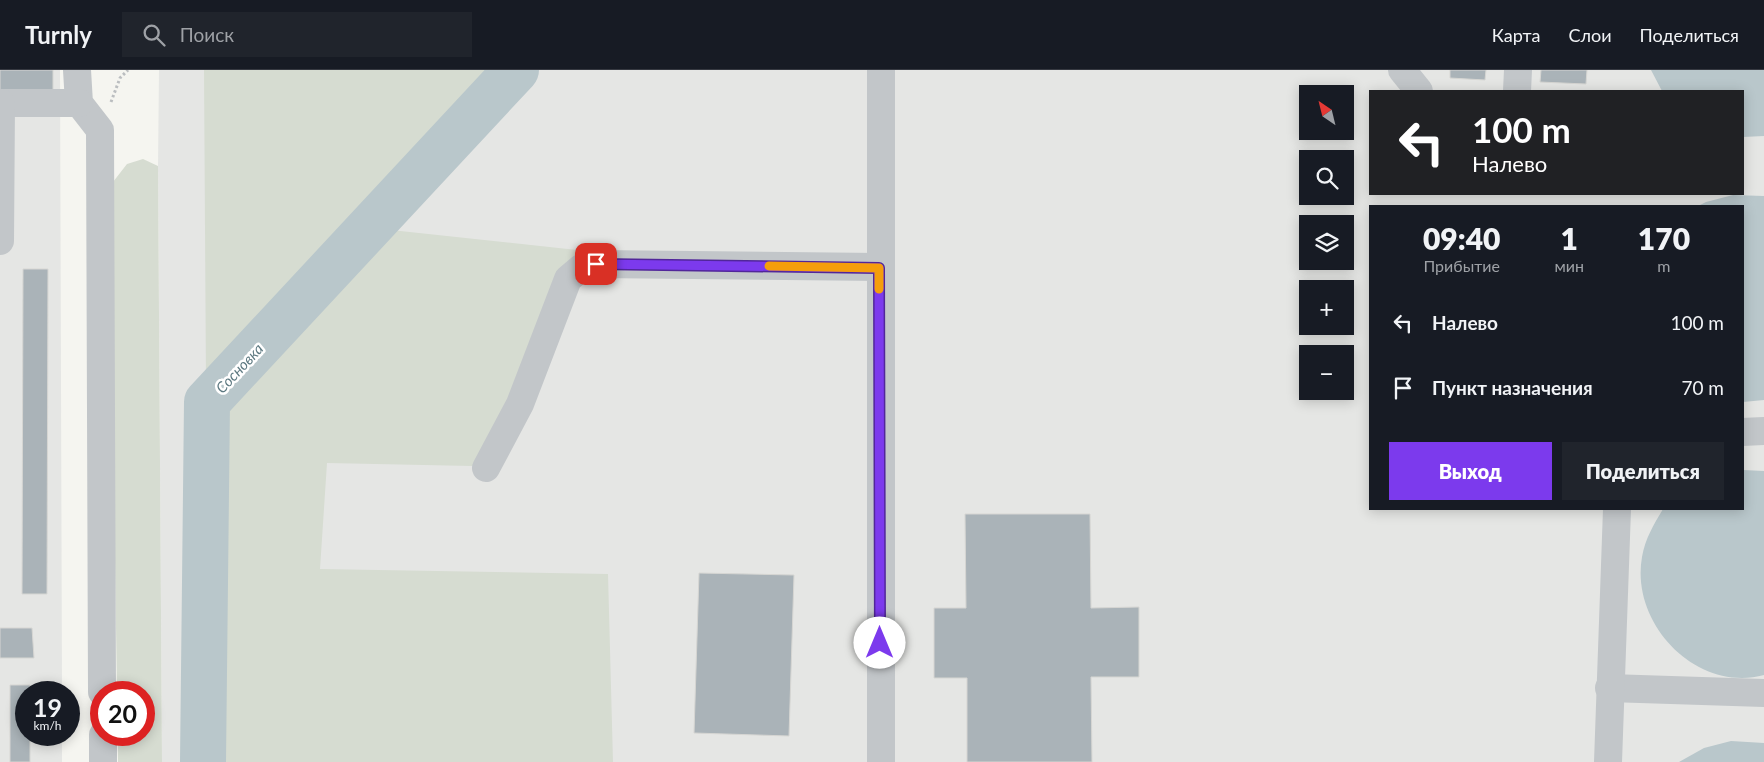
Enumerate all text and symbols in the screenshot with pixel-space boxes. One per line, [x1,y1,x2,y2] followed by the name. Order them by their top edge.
[122,12,472,57] search box
[25,20,92,49] text: Turnly
[140,21,168,49] icon: search
[180,23,234,46] text: Поиск
[1492,24,1540,46] text: Карта
[1568,24,1612,46] text: Слои
[1640,24,1739,46] text: Поделиться
[1299,85,1354,140] north arrow
[1299,85,1354,400] map controls
[1472,108,1571,150] text: 100 m
[1389,110,1454,175] icon: left
[1299,150,1354,205] button: search
[1472,150,1547,177] text: Налево
[1299,215,1354,270] button: layers
[1423,220,1500,256] text: 09:40
[1560,220,1578,256] text: 1
[1638,220,1690,256] text: 170
[575,243,617,285] pin
[582,250,610,278] icon: arrive
[1423,256,1500,275] text: Прибытие
[1554,256,1584,275] text: мин
[1657,256,1671,275] text: m
[1299,280,1354,335] button: +
[1389,309,1417,337] icon: left
[1432,311,1498,334] text: Налево
[1670,311,1724,334] text: 100 m
[212,339,267,397] water label: Сосновка
[1299,345,1354,400] button: −
[1389,374,1417,402] icon: arrive
[1432,376,1593,399] text: Пункт назначения
[1681,376,1724,399] text: 70 m
[1389,442,1552,500] button: Выход
[1562,442,1724,500] button: Поделиться
[853,616,905,668] position arrow
[90,681,155,746] speed limit sign: 20
[33,692,62,722] text: 19
[33,718,62,733] text: km/h

